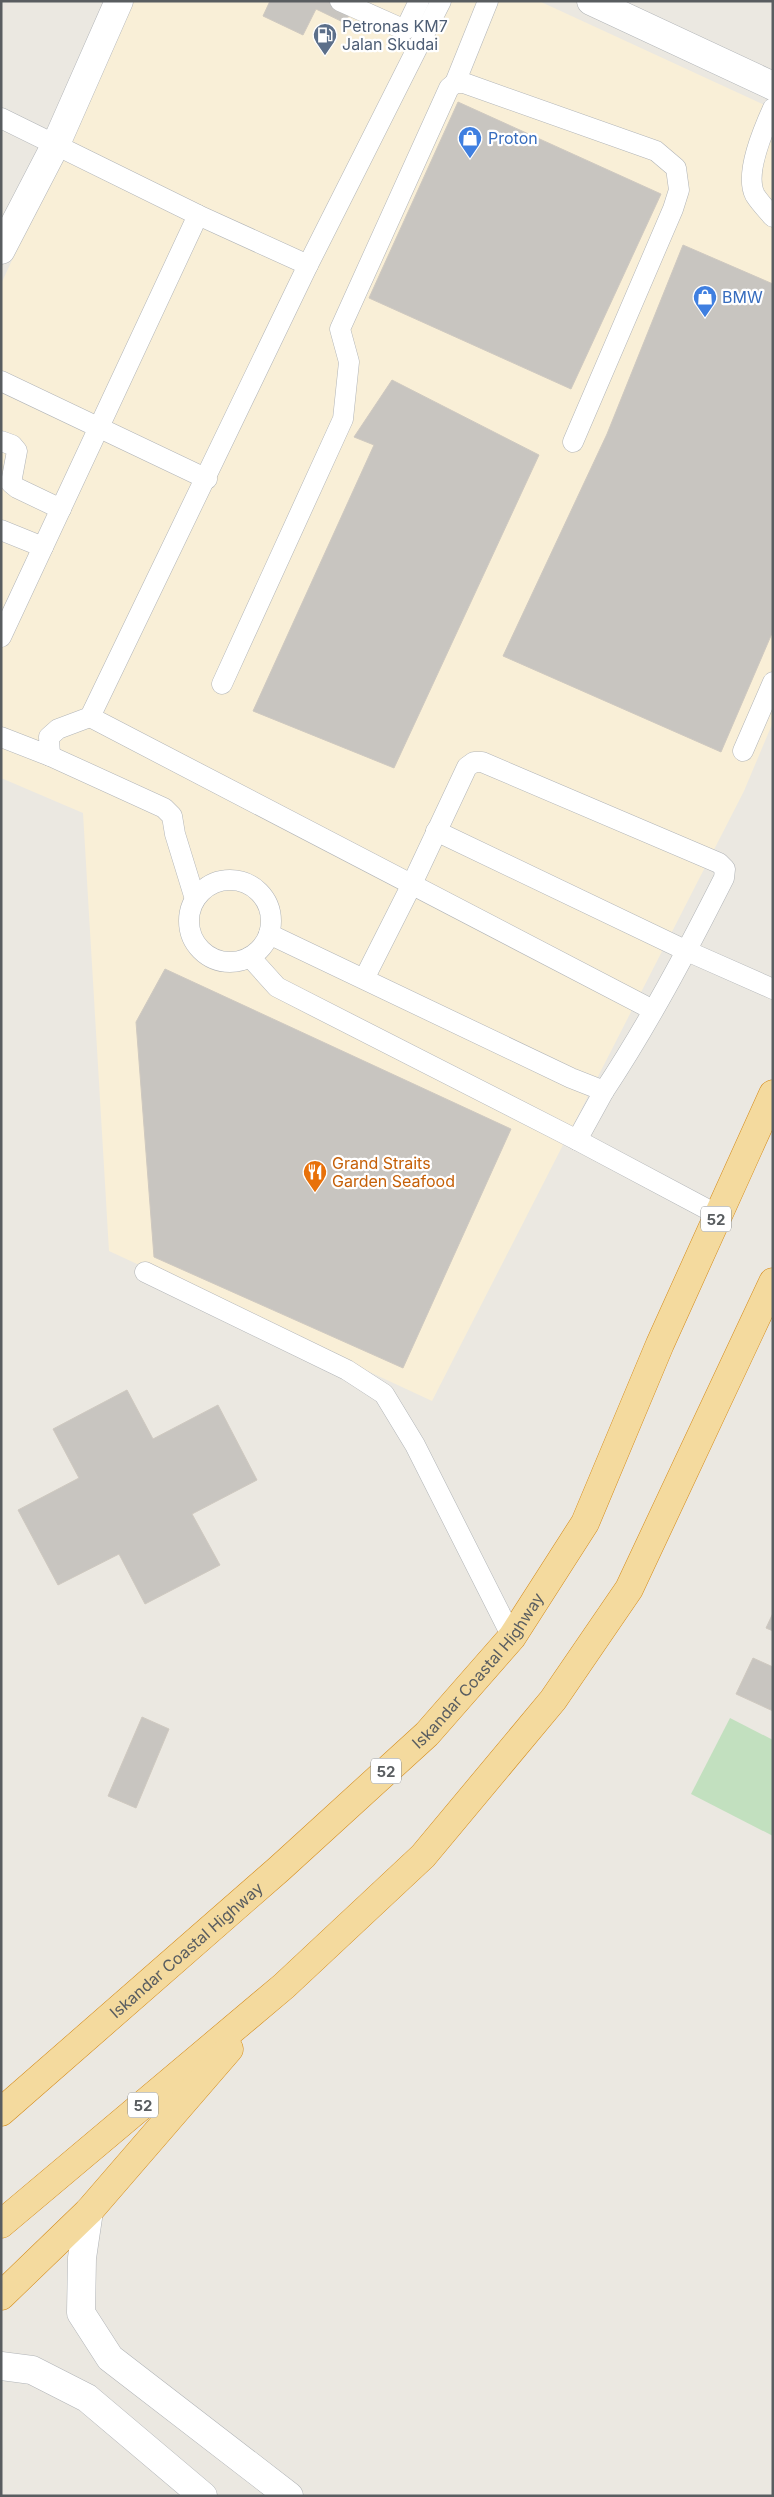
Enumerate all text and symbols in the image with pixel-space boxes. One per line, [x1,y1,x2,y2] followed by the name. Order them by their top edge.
[342,16,448,54] place label: Petronas KM7 Jalan Skudai
[312,22,338,56] fuel station icon: Petronas KM7 Jalan Skudai
[457,125,483,159] shop icon: Proton
[488,128,538,148] place label: Proton
[692,284,718,318] shop icon: BMW
[722,287,763,307] place label: BMW
[332,1153,455,1191] place label: Grand Straits Garden Seafood
[302,1159,328,1193] restaurant icon: Grand Straits Garden Seafood
[701,1206,731,1232] road number: 52
[408,1589,548,1753] street label: Iskandar Coastal Highway
[371,1758,401,1784] road number: 52
[106,1878,267,2022] street label: Iskandar Coastal Highway
[128,2092,158,2118] road number: 52

